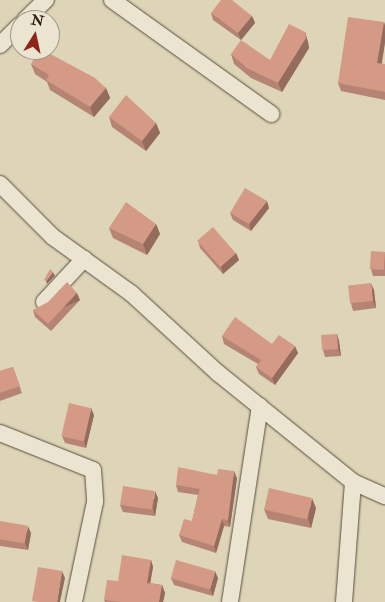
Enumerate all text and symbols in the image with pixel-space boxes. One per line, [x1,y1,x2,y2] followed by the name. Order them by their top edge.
[10,10,60,60] north arrow
[30,11,45,30] text: N

